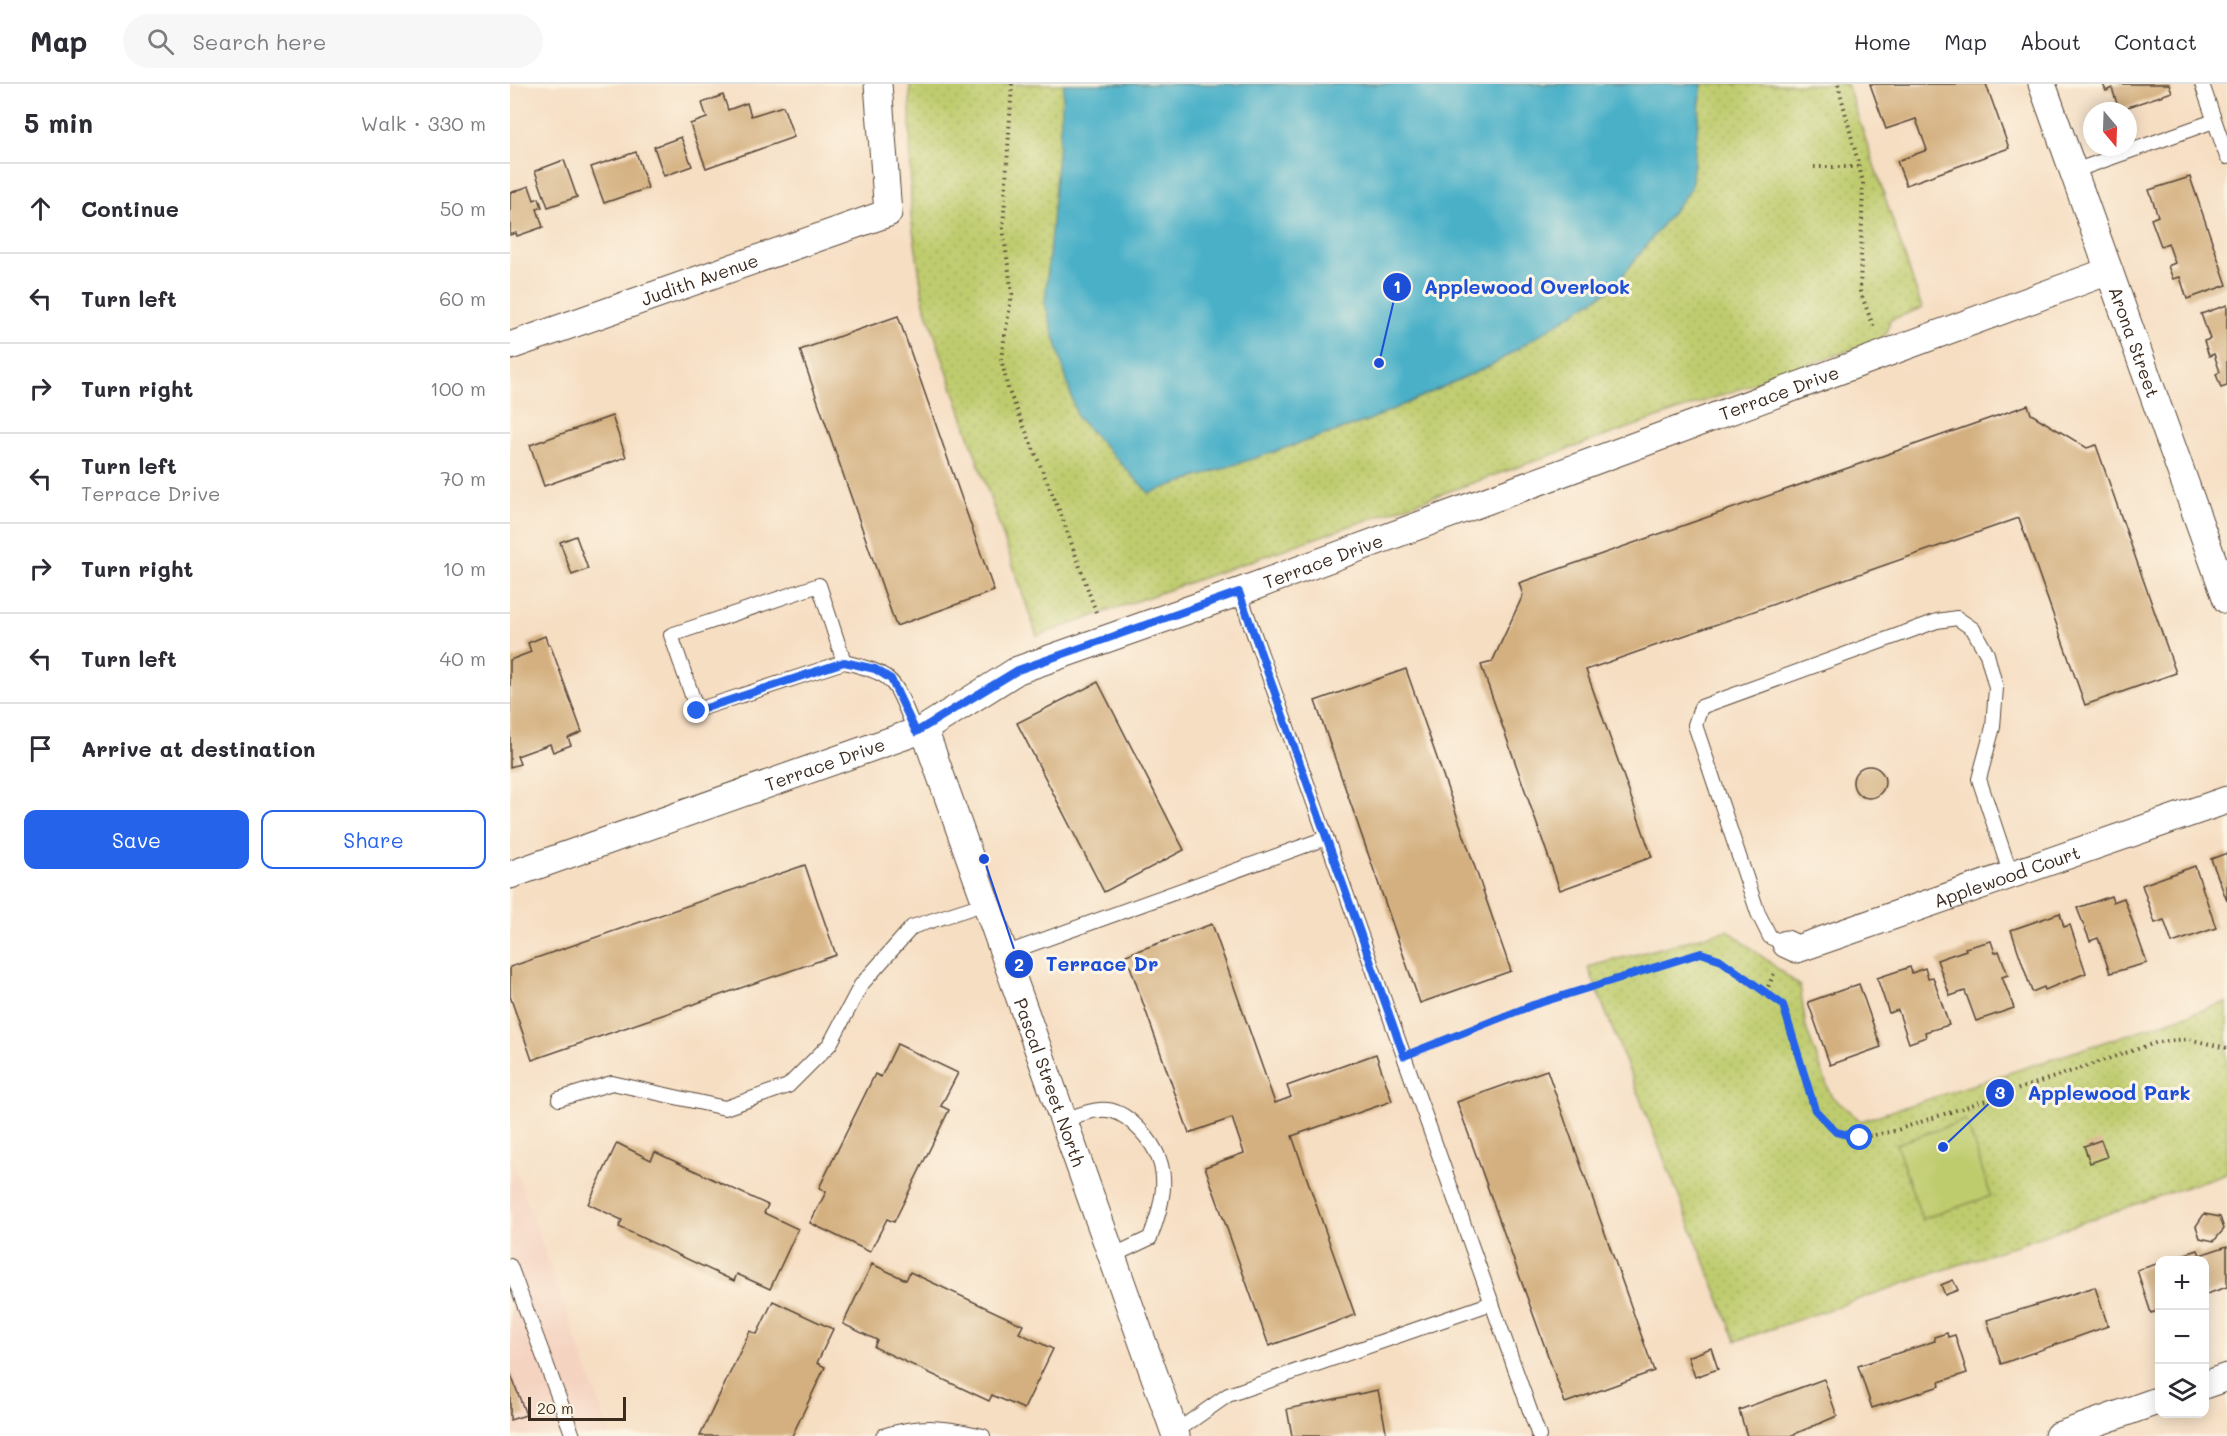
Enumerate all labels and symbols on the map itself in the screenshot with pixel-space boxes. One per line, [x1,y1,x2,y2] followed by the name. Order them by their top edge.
[2083,102,2137,156] north arrow
[638,248,762,311] street label: Judith Avenue
[1382,268,1641,306] callout: Applewood Overlook
[1424,273,1630,299] text: Applewood Overlook
[1393,274,1401,298] text: 1
[2104,283,2165,401] street label: Arona Street
[1716,360,1842,426] street label: Terrace Drive
[1260,528,1386,594] street label: Terrace Drive
[683,697,709,723] route end
[762,732,888,796] street label: Terrace Drive
[1930,840,2083,913] street label: Applewood Court
[1004,945,1171,983] callout: Terrace Dr
[1046,950,1158,976] text: Terrace Dr
[1014,952,1024,976] text: 2
[1009,995,1091,1170] street label: Pascal Street North
[1985,1074,2202,1112] callout: Applewood Park
[2027,1079,2191,1105] text: Applewood Park
[1995,1080,2006,1104] text: 3
[1846,1124,1872,1150] route start
[528,1394,626,1422] scale bar

